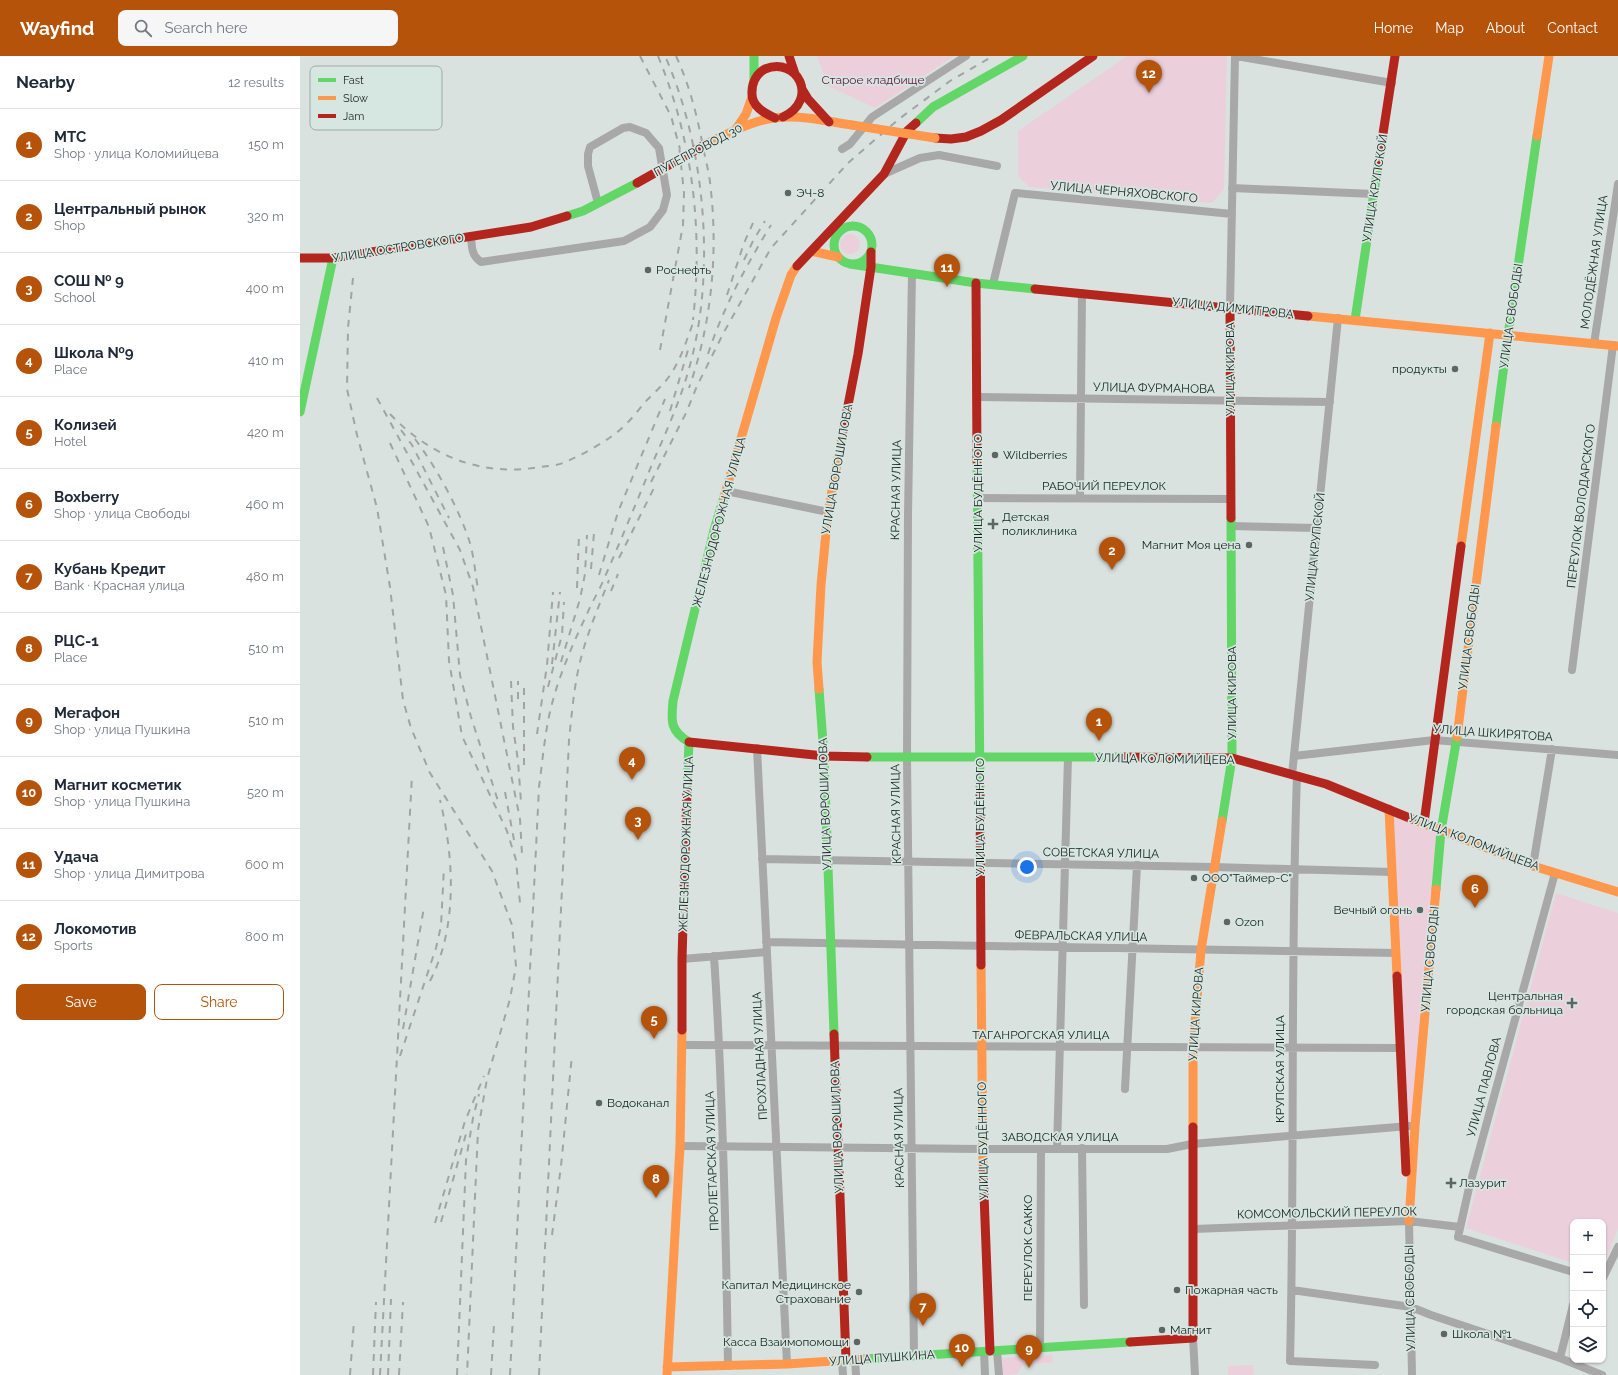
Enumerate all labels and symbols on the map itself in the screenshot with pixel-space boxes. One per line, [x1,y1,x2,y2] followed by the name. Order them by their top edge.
[1136,60,1162,93] pin: 12
[310,66,442,130] legend
[821,73,925,87] park label: Старое кладбище
[343,74,364,87] text: Fast
[343,92,368,105] text: Slow
[343,110,364,123] text: Jam
[651,121,745,179] street label: ПУТЕПРОВОД 30
[1360,133,1390,243] street label: УЛИЦА КРУПСКОЙ
[1050,179,1198,205] street label: УЛИЦА ЧЕРНЯХОВСКОГО
[796,186,825,200] place label: ЭЧ-8
[783,188,793,198] marker: ЭЧ-8
[1578,194,1610,330] street label: МОЛОДЁЖНАЯ УЛИЦА
[331,231,465,265] street label: УЛИЦА ОСТРОВСКОГО
[934,254,960,287] pin: 11
[1497,262,1525,370] street label: УЛИЦА СВОБОДЫ
[656,263,711,277] place label: Роснефть
[643,265,653,275] marker: Роснефть
[1171,295,1295,321] street label: УЛИЦА ДИМИТРОВА
[1223,322,1237,416] street label: УЛИЦА КИРОВА
[1392,362,1447,376] place label: продукты
[1450,364,1460,374] marker: продукты
[1093,380,1215,396] street label: УЛИЦА ФУРМАНОВА
[819,403,855,535] street label: УЛИЦА ВОРОШИЛОВА
[1564,423,1598,589] street label: ПЕРЕУЛОК ВОЛОДАРСКОГО
[971,434,985,552] street label: УЛИЦА БУДЁННОГО
[690,435,748,609] street label: ЖЕЛЕЗНОДОРОЖНАЯ УЛИЦА
[888,440,904,540] street label: КРАСНАЯ УЛИЦА
[1003,448,1067,462] place label: Wildberries
[990,450,1000,460] marker: Wildberries
[1042,479,1167,493] street label: РАБОЧИЙ ПЕРЕУЛОК
[1302,492,1328,602] street label: УЛИЦА КРУПСКОЙ
[1002,510,1077,538] place label: Детская поликлиника
[987,518,999,530] marker: Детская поликлиника
[1099,537,1125,570] pin: 2
[1142,538,1241,552] place label: Магнит Моя цена
[1244,540,1254,550] marker: Магнит Моя цена
[1456,583,1482,691] street label: УЛИЦА СВОБОДЫ
[1225,646,1239,740] street label: УЛИЦА КИРОВА
[1086,708,1112,741] pin: 1
[1433,722,1553,744] street label: УЛИЦА ШКИРЯТОВА
[816,738,834,870] street label: УЛИЦА ВОРОШИЛОВА
[619,747,645,780] pin: 4
[1095,751,1235,767] street label: УЛИЦА КОЛОМИЙЦЕВА
[676,756,696,932] street label: ЖЕЛЕЗНОДОРОЖНАЯ УЛИЦА
[973,758,987,876] street label: УЛИЦА БУДЁННОГО
[888,764,904,864] street label: КРАСНАЯ УЛИЦА
[625,807,651,840] pin: 3
[1406,810,1542,874] street label: УЛИЦА КОЛОМИЙЦЕВА
[1043,845,1159,861] street label: СОВЕТСКАЯ УЛИЦА
[1017,857,1037,877] your location
[1202,871,1292,885] place label: ООО"Таймер-С"
[1189,873,1199,883] marker: ООО"Таймер-С"
[1462,875,1488,908] pin: 6
[1333,903,1412,917] place label: Вечный огонь
[1415,905,1425,915] marker: Вечный огонь
[1418,906,1442,1012] street label: УЛИЦА СВОБОДЫ
[1235,915,1264,929] place label: Ozon
[1222,917,1232,927] marker: Ozon
[1014,928,1148,944] street label: ФЕВРАЛЬСКАЯ УЛИЦА
[1186,967,1206,1061] street label: УЛИЦА КИРОВА
[1446,989,1563,1017] place label: Центральная городская больница
[750,992,770,1120] street label: ПРОХЛАДНАЯ УЛИЦА
[1566,997,1578,1009] marker: Центральная городская больница
[641,1006,667,1039] pin: 5
[1273,1015,1287,1123] street label: КРУПСКАЯ УЛИЦА
[972,1028,1110,1042] street label: ТАГАНРОГСКАЯ УЛИЦА
[1464,1035,1504,1139] street label: УЛИЦА ПАВЛОВА
[828,1061,846,1193] street label: УЛИЦА ВОРОШИЛОВА
[975,1082,991,1200] street label: УЛИЦА БУДЁННОГО
[891,1088,907,1188] street label: КРАСНАЯ УЛИЦА
[703,1091,721,1231] street label: ПРОЛЕТАРСКАЯ УЛИЦА
[607,1096,669,1110] place label: Водоканал
[594,1098,604,1108] marker: Водоканал
[1001,1130,1119,1144] street label: ЗАВОДСКАЯ УЛИЦА
[643,1165,669,1198] pin: 8
[1459,1176,1507,1190] place label: Лазурит
[1446,1178,1456,1188] marker: Лазурит
[1021,1195,1035,1301] street label: ПЕРЕУЛОК САККО
[1237,1204,1417,1222] street label: КОМСОМОЛЬСКИЙ ПЕРЕУЛОК
[1402,1245,1418,1351] street label: УЛИЦА СВОБОДЫ
[721,1278,851,1306] place label: Капитал Медицинское Страхование
[1185,1283,1278,1297] place label: Пожарная часть
[1172,1285,1182,1295] marker: Пожарная часть
[854,1287,864,1297] marker: Капитал Медицинское Страхование
[910,1293,936,1326] pin: 7
[1170,1323,1212,1337] place label: Магнит
[1157,1325,1167,1335] marker: Магнит
[1452,1327,1512,1341] place label: Школа №1
[1439,1329,1449,1339] marker: Школа №1
[949,1334,975,1367] pin: 10
[723,1335,849,1349] place label: Касса Взаимопомощи
[1016,1335,1042,1368] pin: 9
[852,1337,862,1347] marker: Касса Взаимопомощи
[829,1347,935,1369] street label: УЛИЦА ПУШКИНА

